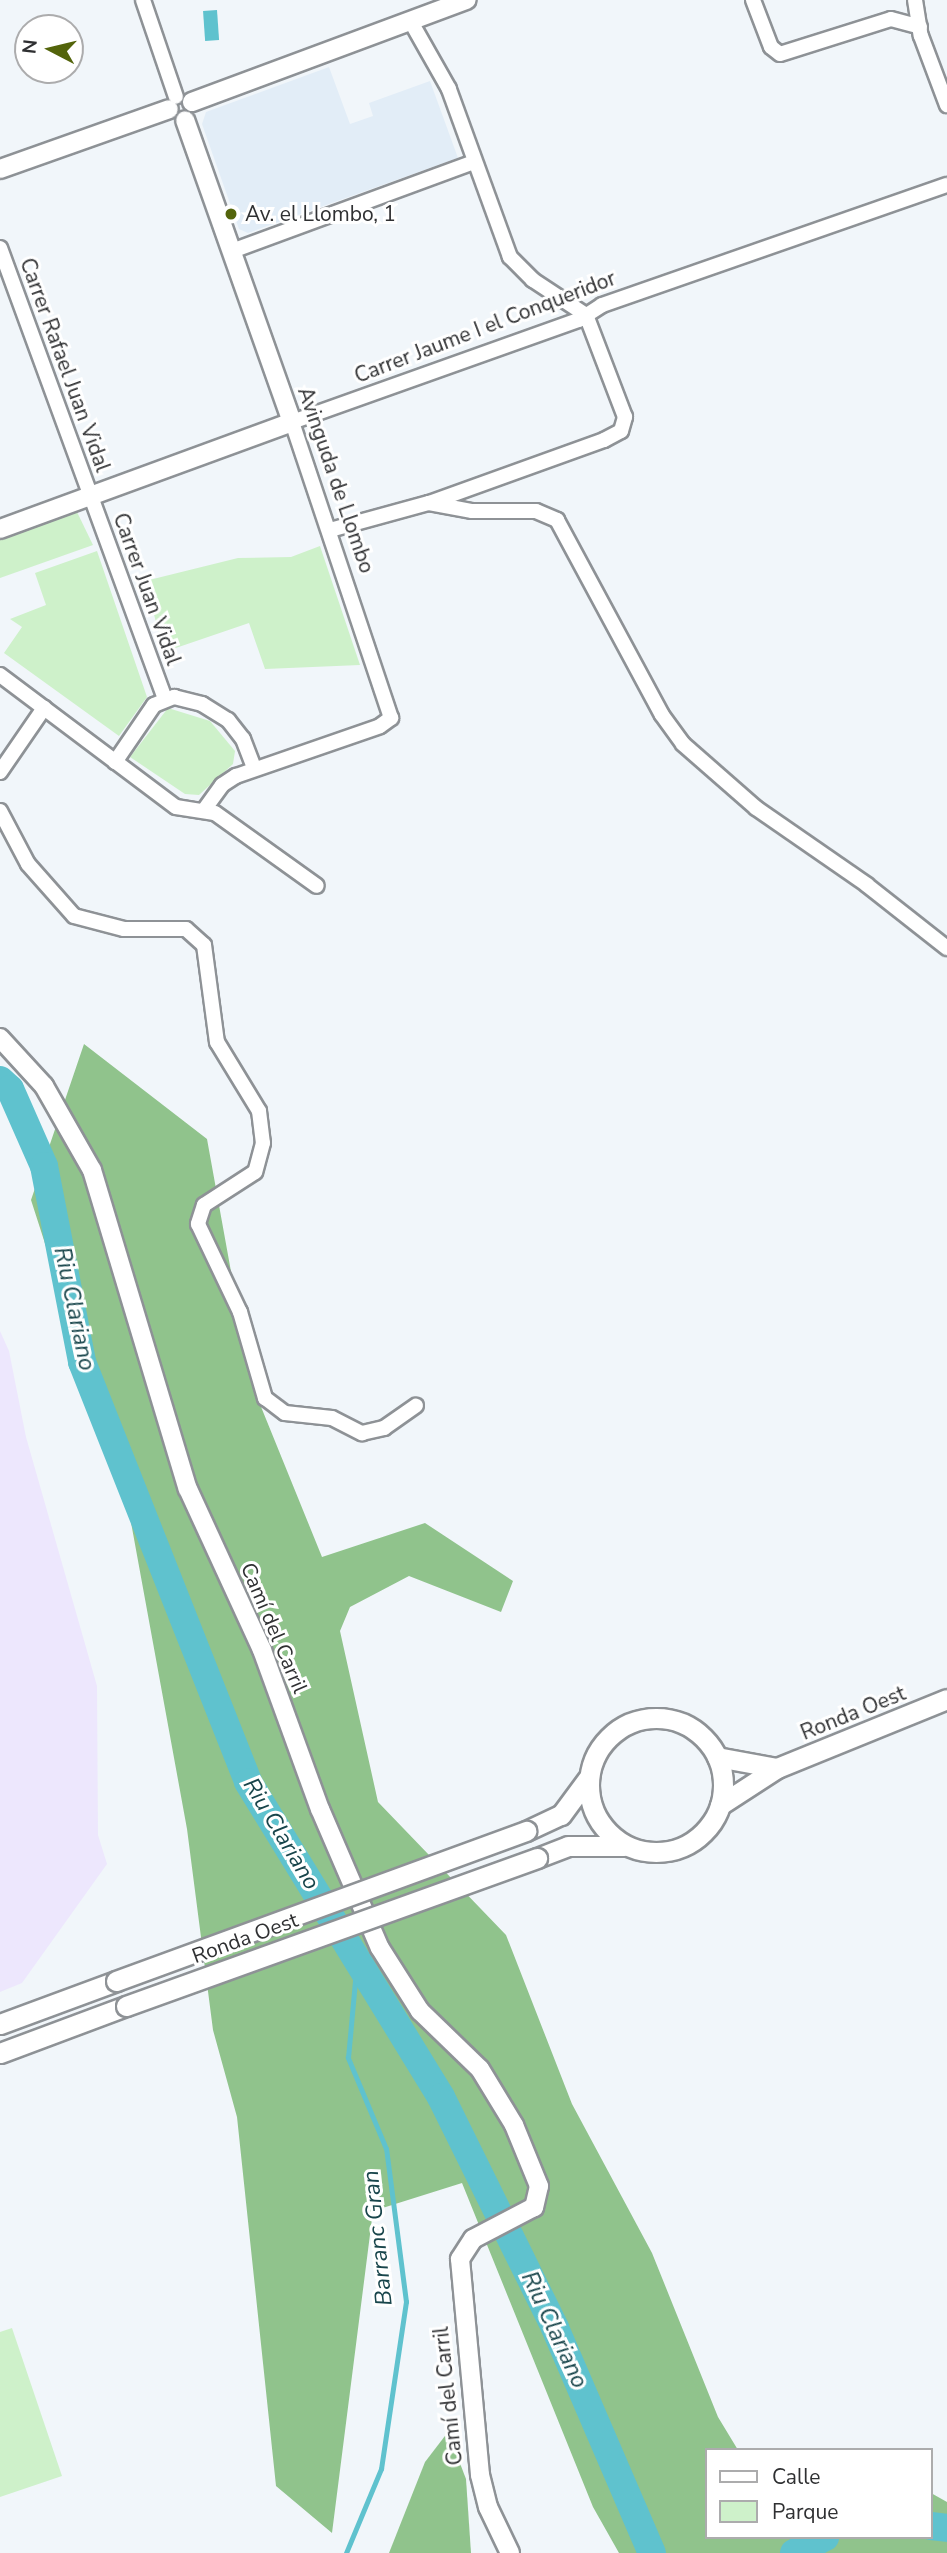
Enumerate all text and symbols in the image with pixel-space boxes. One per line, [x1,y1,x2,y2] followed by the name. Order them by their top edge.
[14,14,84,84] north arrow
[16,38,44,55] text: N
[245,201,396,227] place label: Av. el Llombo, 1
[223,206,239,222] marker: Av. el Llombo, 1
[15,255,115,475] street label: Carrer Rafael Juan Vidal
[351,265,619,389] street label: Carrer Jaume I el Conqueridor
[292,384,380,576] street label: Avinguda de Llombo
[108,510,186,668] street label: Carrer Juan Vidal
[47,1245,101,1373] water label: Riu Clariano
[235,1559,313,1697] street label: Camí del Carril
[797,1681,909,1745] street label: Ronda Oest
[237,1773,325,1895] water label: Riu Clariano
[189,1907,301,1969] street label: Ronda Oest
[357,2169,399,2307] water label: Barranc Gran
[515,2267,593,2393] water label: Riu Clariano
[428,2325,468,2467] street label: Camí del Carril
[706,2448,933,2539] legend
[772,2463,820,2491] text: Calle
[772,2498,839,2526] text: Parque

